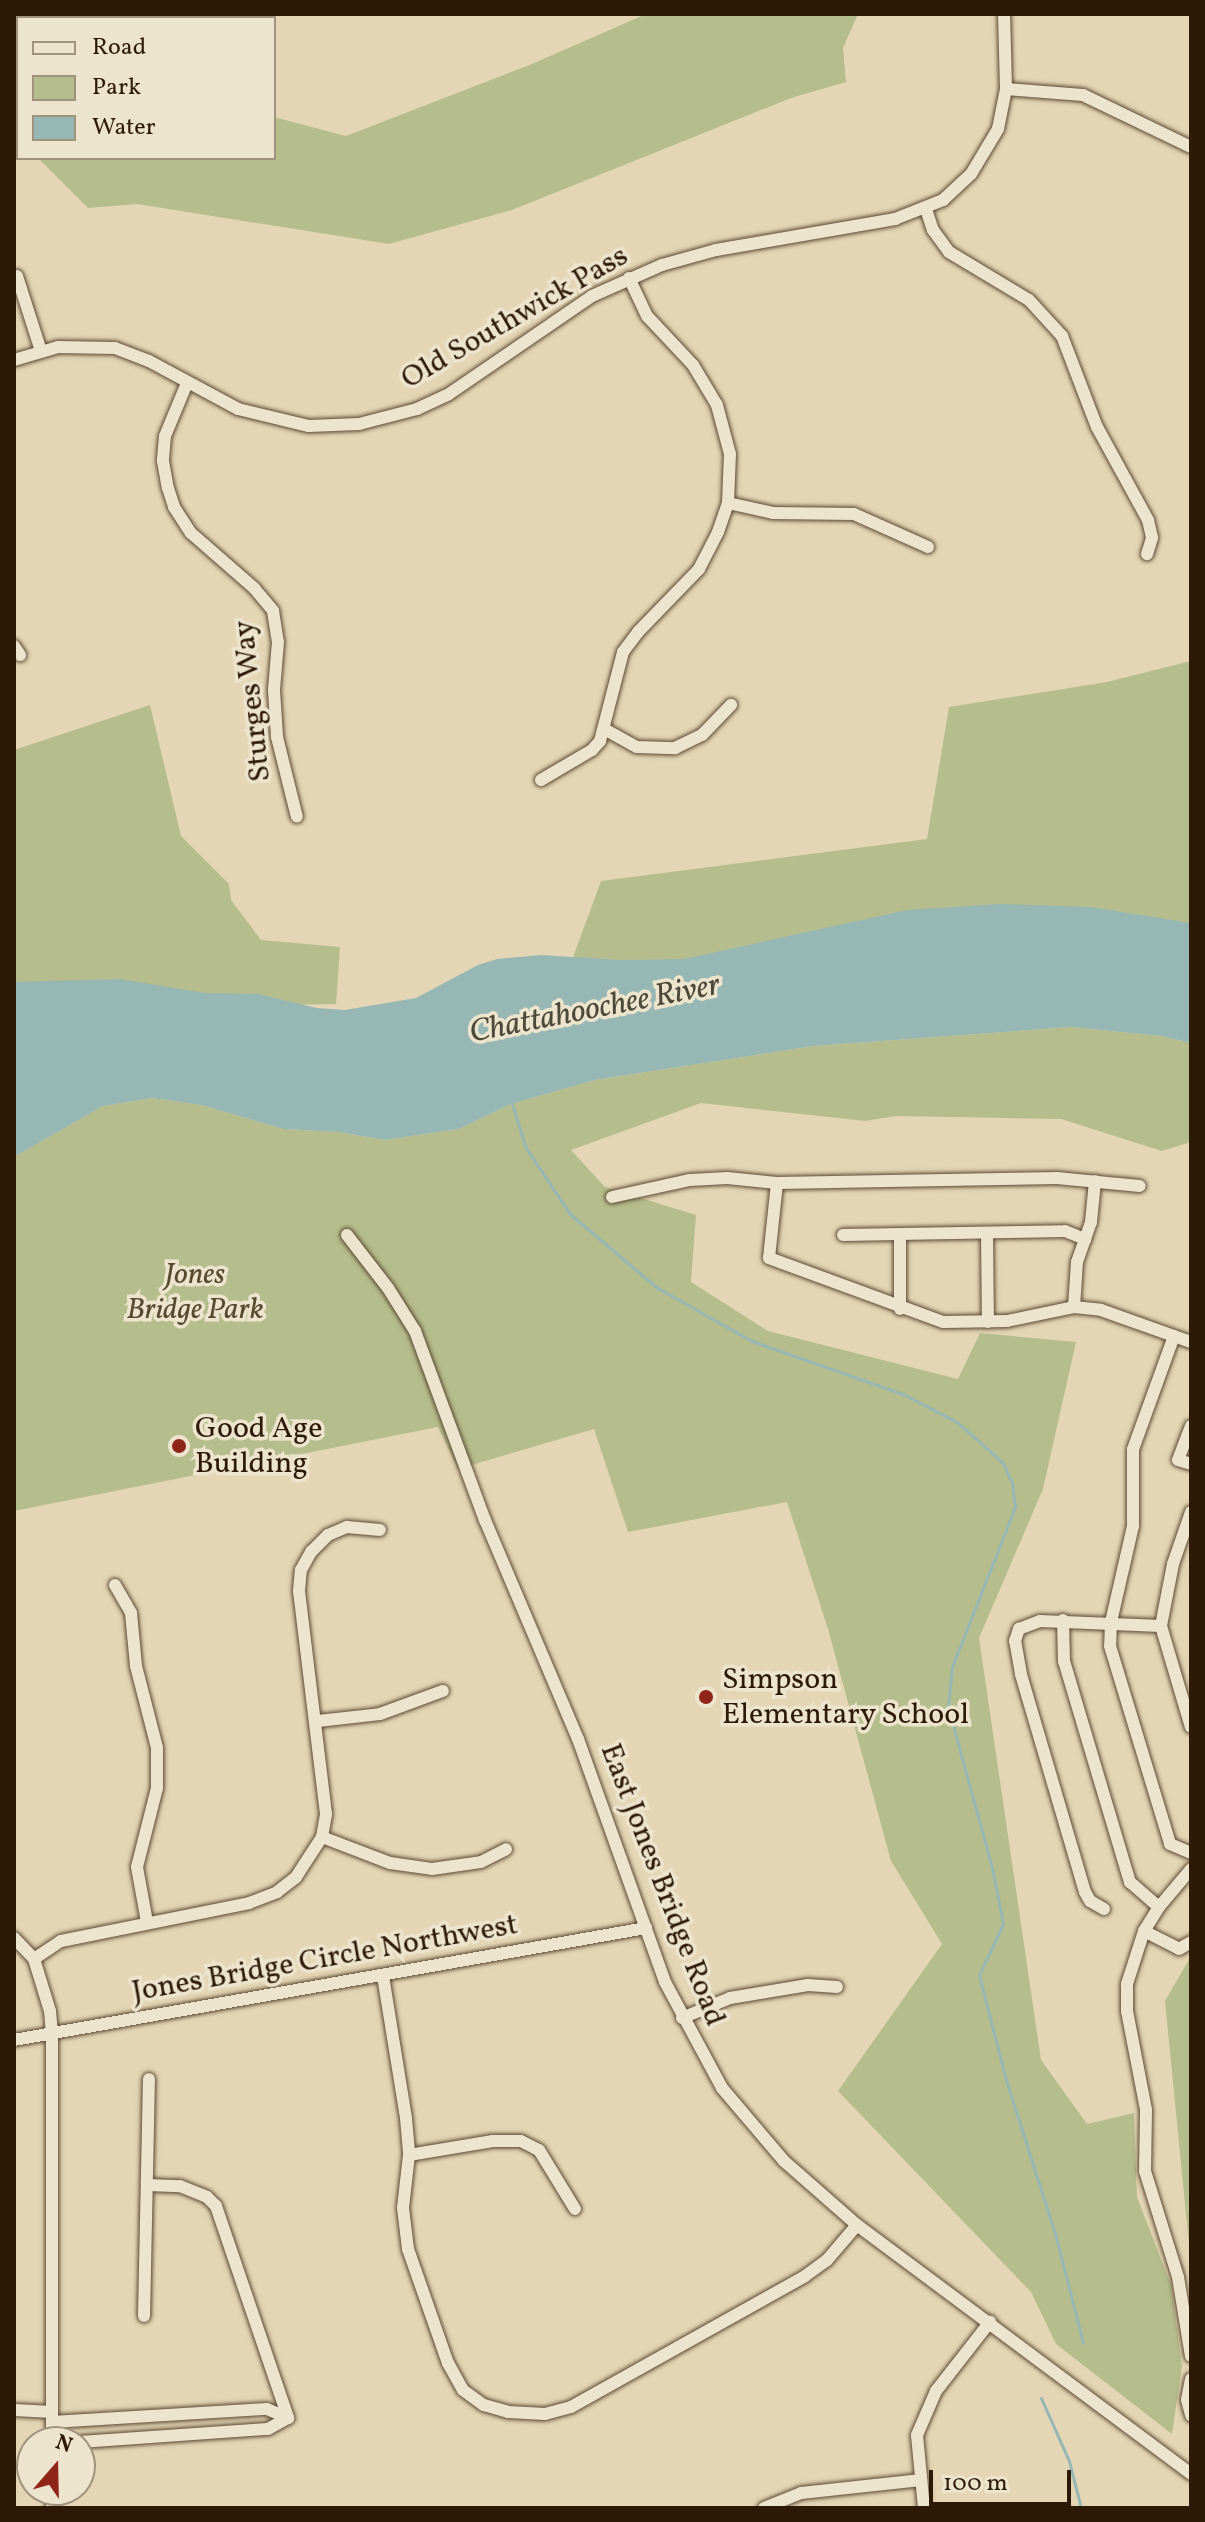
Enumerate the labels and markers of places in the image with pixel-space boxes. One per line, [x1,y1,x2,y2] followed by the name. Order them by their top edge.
[195,1411,322,1482] place label: Good Age Building
[170,1437,188,1455] marker: Good Age Building
[722,1662,970,1732] place label: Simpson Elementary School
[697,1688,715,1706] marker: Simpson Elementary School

